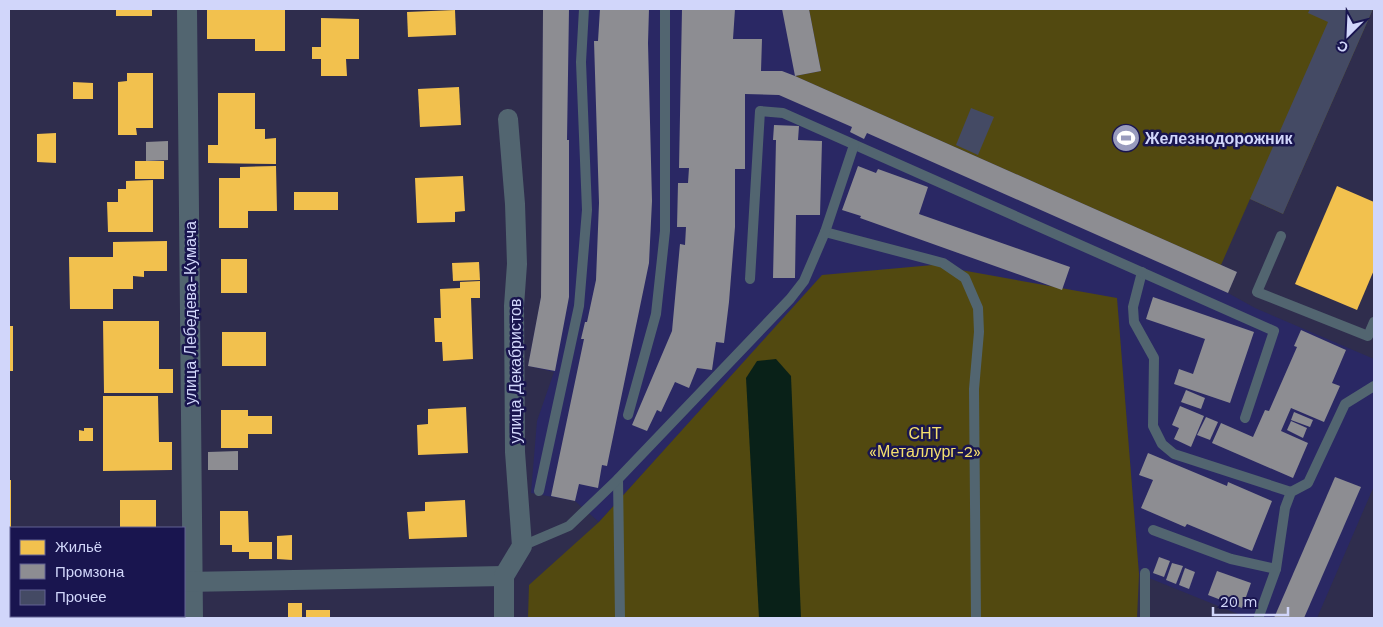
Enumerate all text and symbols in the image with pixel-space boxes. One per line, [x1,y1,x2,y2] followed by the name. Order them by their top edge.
[1323,10,1373,60] north arrow
[1335,38,1351,56] text: С
[1111,123,1141,153] sports icon: Железнодорожник
[1144,129,1294,148] place label: Железнодорожник
[181,221,200,405] street label: улица Лебедева-Кумача
[506,299,525,443] street label: улица Декабристов
[869,424,981,461] park label: СНТ «Металлург-2»
[10,527,185,617] legend
[55,538,102,556] text: Жильё
[55,563,125,581] text: Промзона
[1213,584,1288,616] scale bar
[55,588,107,606] text: Прочее
[1220,593,1258,611] text: 20 m

